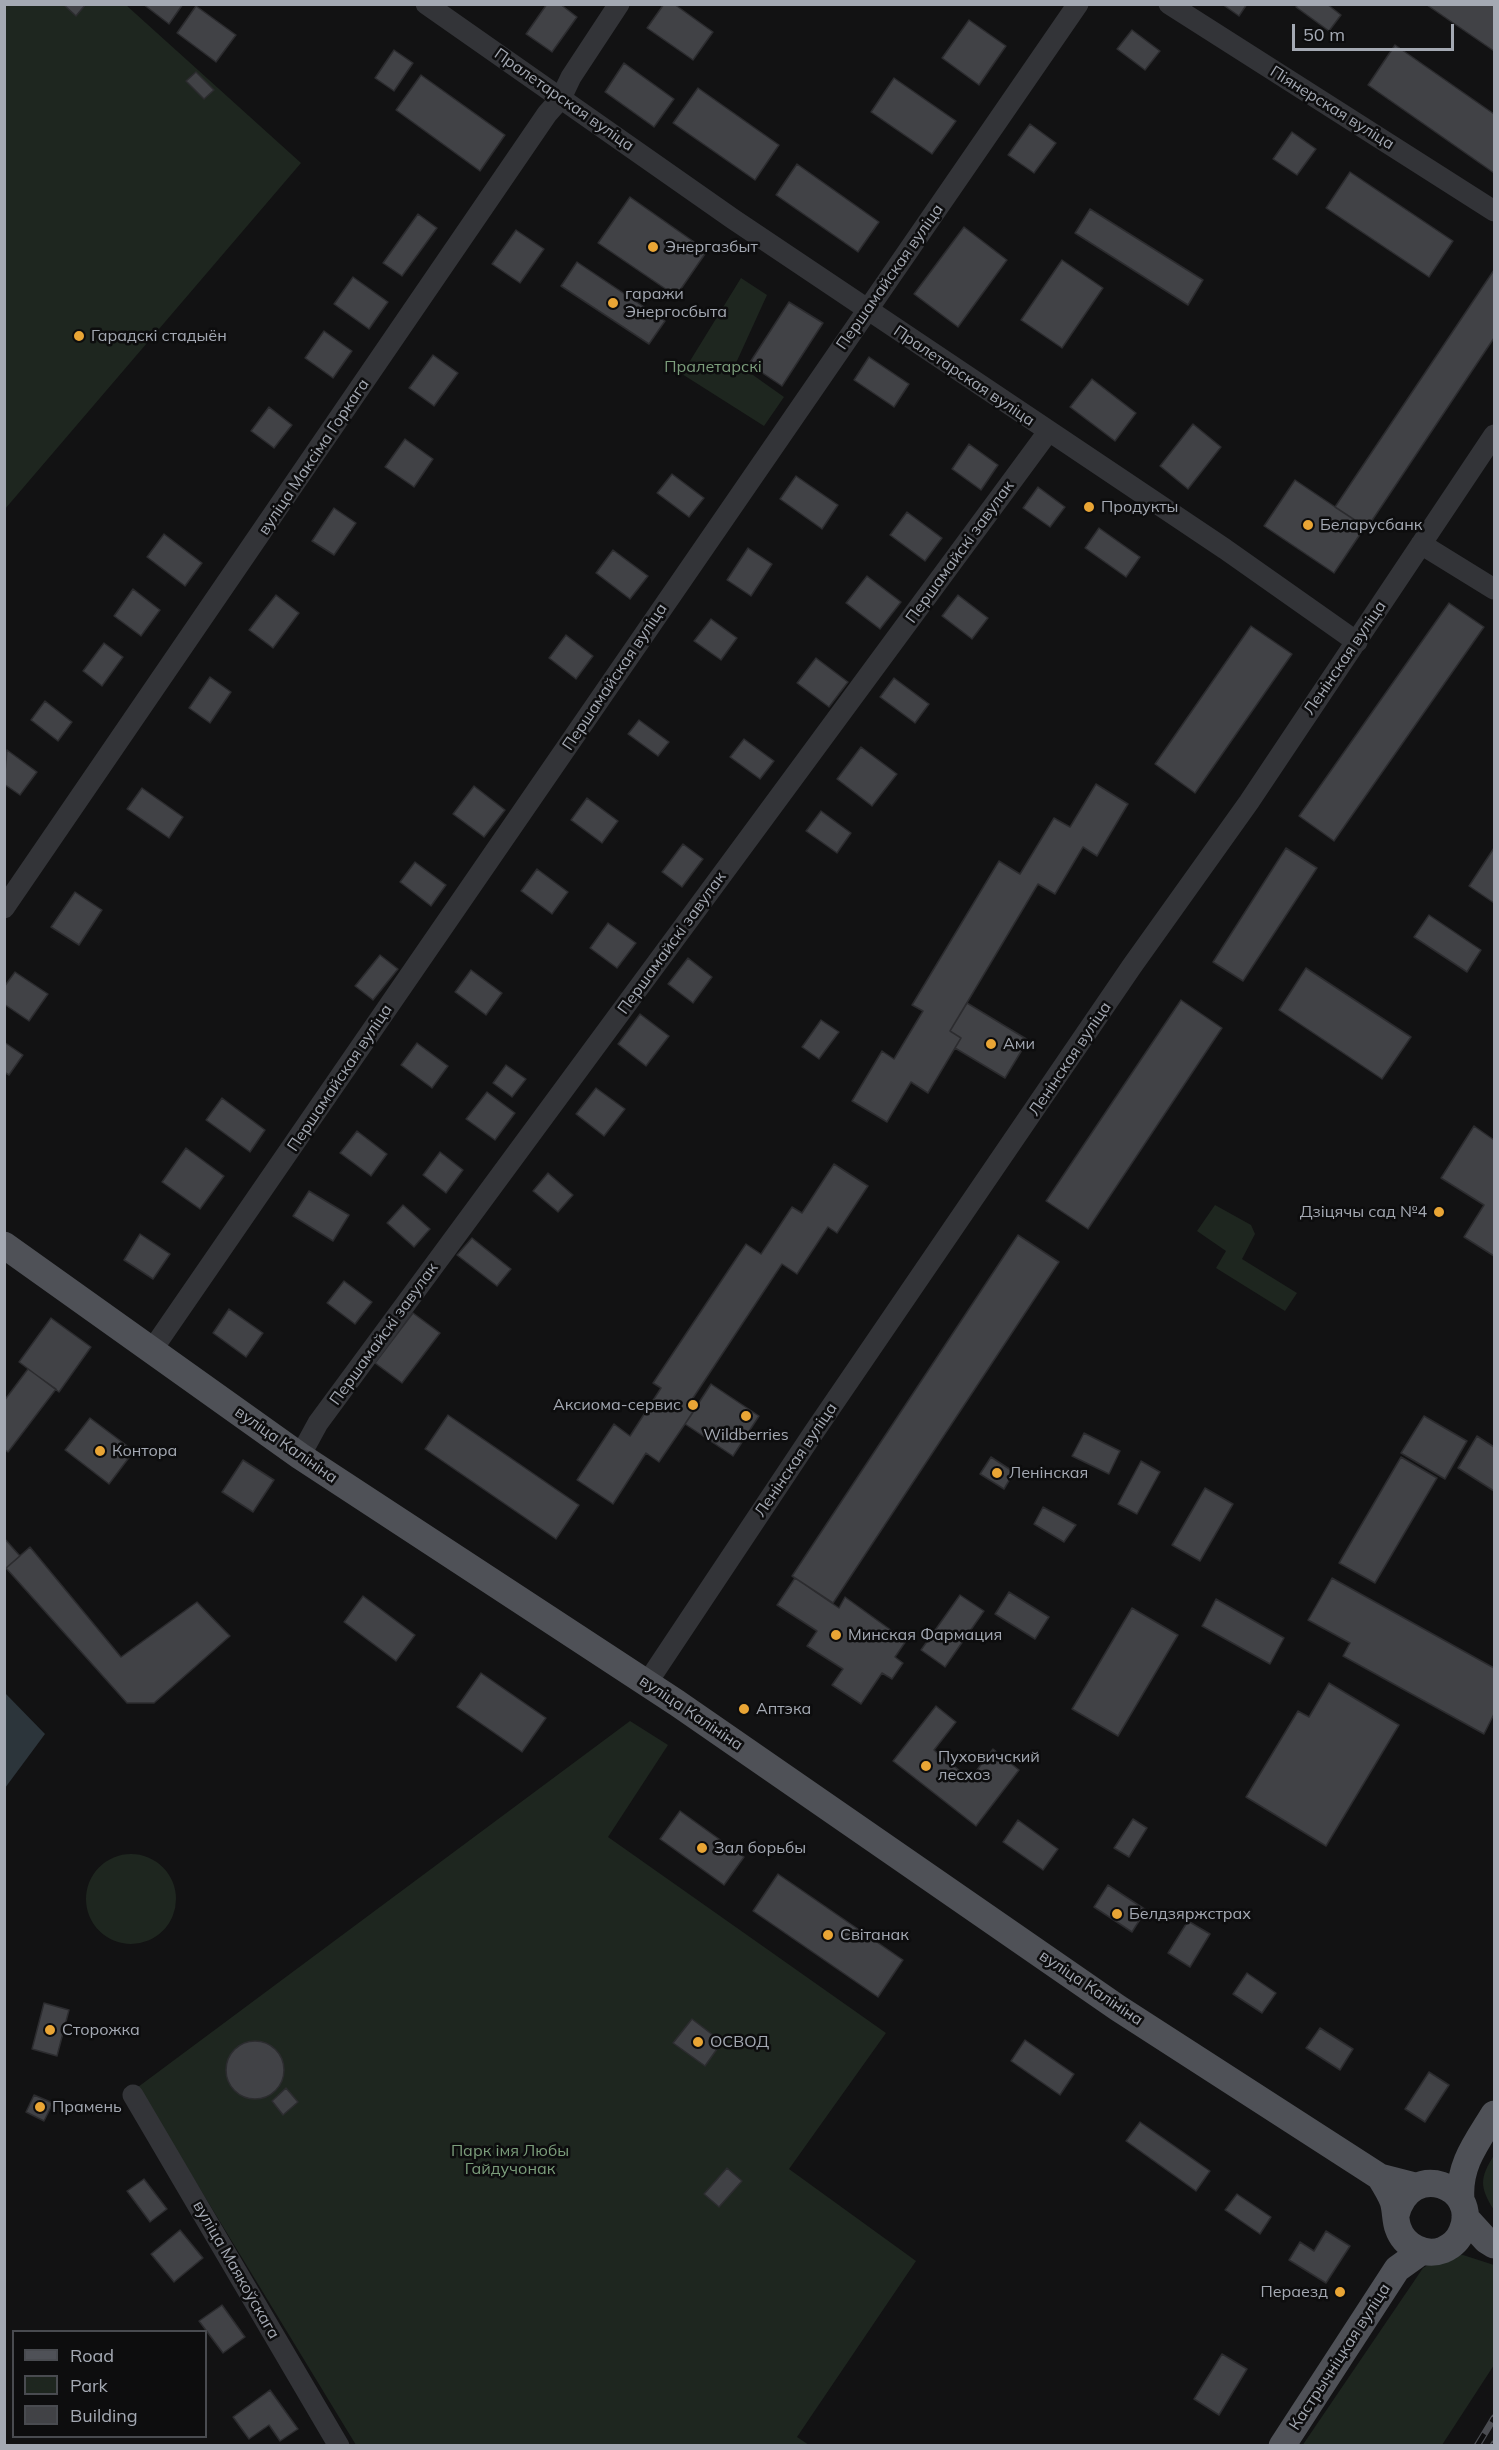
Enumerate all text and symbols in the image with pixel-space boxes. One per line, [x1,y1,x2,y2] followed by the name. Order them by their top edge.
[1295,12,1457,50] scale bar
[1303,23,1345,46] text: 50 m
[490,44,638,156] street label: Пралетарская вуліца
[1266,62,1398,154] street label: Піянерская вуліца
[832,201,948,353] street label: Першамайская вуліца
[665,237,758,257] place label: Энергазбыт
[646,240,660,254] marker: Энергазбыт
[625,284,727,322] place label: гаражи Энергосбыта
[606,296,620,310] marker: гаражи Энергосбыта
[890,322,1038,430] street label: Пралетарская вуліца
[91,326,227,346] place label: Гарадскі стадыён
[72,329,86,343] marker: Гарадскі стадыён
[664,357,762,377] park label: Пралетарскі
[255,375,373,539] street label: вуліца Максіма Горкага
[902,477,1018,627] street label: Першамайскі завулак
[1101,497,1178,517] place label: Продукты
[1082,500,1096,514] marker: Продукты
[1320,515,1422,535] place label: Беларусбанк
[1301,518,1315,532] marker: Беларусбанк
[1300,597,1390,719] street label: Ленінская вуліца
[559,600,671,754] street label: Першамайская вуліца
[614,868,730,1018] street label: Першамайскі завулак
[1025,998,1115,1120] street label: Ленінская вуліца
[284,1001,396,1155] street label: Першамайская вуліца
[1003,1034,1035,1054] place label: Ами
[984,1037,998,1051] marker: Ами
[1300,1202,1427,1222] place label: Дзіцячы сад №4
[1432,1205,1446,1219] marker: Дзіцячы сад №4
[326,1259,442,1409] street label: Першамайскі завулак
[553,1395,681,1415] place label: Аксиома-сервис
[686,1398,700,1412] marker: Аксиома-сервис
[751,1399,841,1521] street label: Ленінская вуліца
[231,1403,341,1487] street label: вуліца Калініна
[739,1409,753,1423] marker: Wildberries
[703,1425,789,1445] place label: Wildberries
[112,1441,177,1461] place label: Контора
[93,1444,107,1458] marker: Контора
[1009,1463,1088,1483] place label: Ленінская
[990,1466,1004,1480] marker: Ленінская
[848,1625,1002,1645] place label: Минская Фармация
[829,1628,843,1642] marker: Минская Фармация
[636,1671,746,1755] street label: вуліца Калініна
[756,1699,811,1719] place label: Аптэка
[737,1702,751,1716] marker: Аптэка
[938,1747,1040,1785] place label: Пуховичский лесхоз
[919,1759,933,1773] marker: Пуховичский лесхоз
[714,1838,806,1858] place label: Зал борьбы
[695,1841,709,1855] marker: Зал борьбы
[1129,1904,1251,1924] place label: Белдзяржстрах
[1110,1907,1124,1921] marker: Белдзяржстрах
[840,1925,909,1945] place label: Світанак
[821,1928,835,1942] marker: Світанак
[1036,1946,1146,2030] street label: вуліца Калініна
[62,2020,140,2040] place label: Сторожка
[43,2023,57,2037] marker: Сторожка
[710,2032,769,2052] place label: ОСВОД
[691,2035,705,2049] marker: ОСВОД
[52,2097,122,2117] place label: Прамень
[33,2100,47,2114] marker: Прамень
[451,2141,569,2179] park label: Парк імя Любы Гайдучонак
[189,2198,283,2342] street label: вуліца Маякоўскага
[1285,2280,1395,2434] street label: Кастрычніцкая вуліца
[1260,2282,1328,2302] place label: Пераезд
[1333,2285,1347,2299] marker: Пераезд
[12,2330,207,2438] legend
[70,2344,114,2367] text: Road
[70,2374,108,2397] text: Park
[70,2404,138,2427] text: Building

